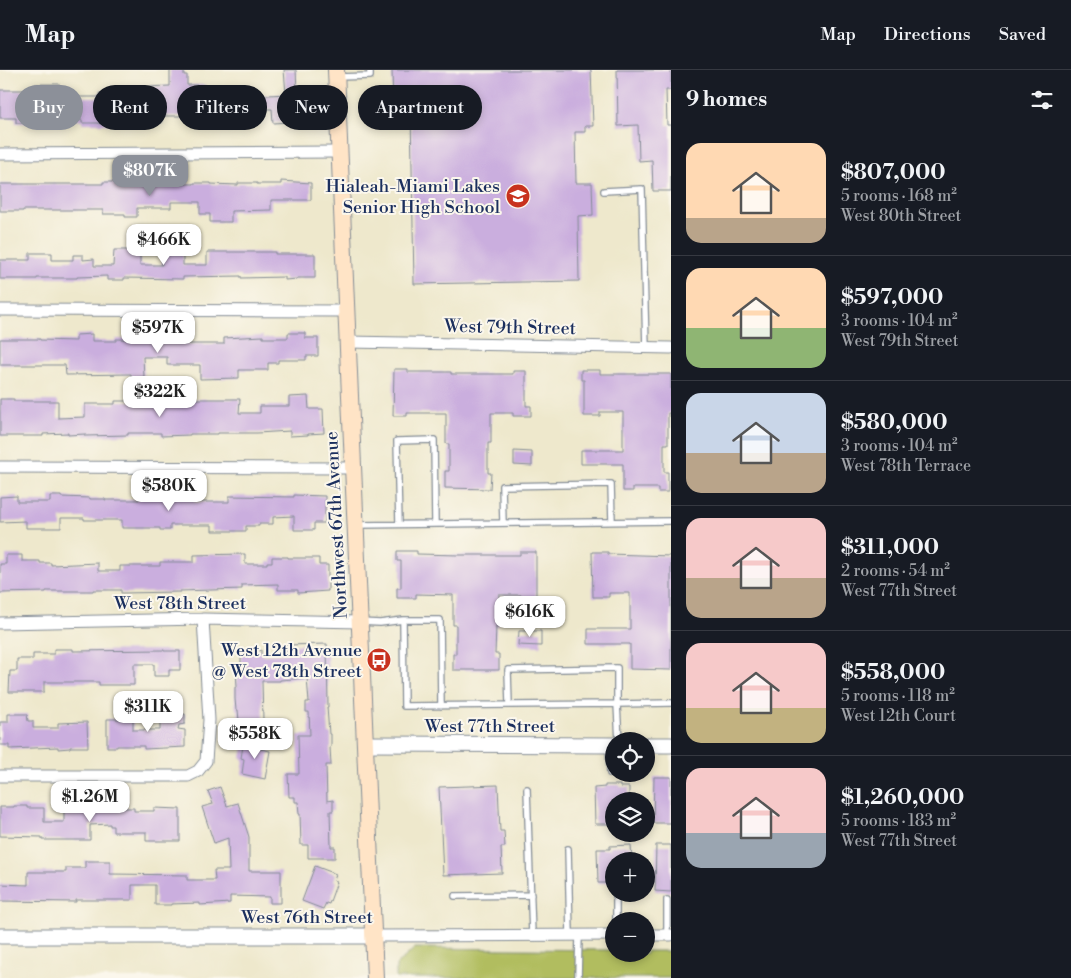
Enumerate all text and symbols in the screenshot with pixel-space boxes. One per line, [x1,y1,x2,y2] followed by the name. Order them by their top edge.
[25,20,75,50] text: Map
[820,23,856,46] text: Map
[884,23,971,46] text: Directions
[999,23,1046,46] text: Saved
[15,85,83,130] chip: Buy
[93,85,167,130] chip: Rent
[177,85,267,130] chip: Filters
[277,85,348,130] chip: New
[358,85,482,130] chip: Apartment
[1028,86,1056,114] icon: filters
[686,87,767,113] text: 9 homes
[115,154,185,197] pin: $807K
[841,160,946,186] text: $807,000
[123,161,177,181] text: $807K
[726,163,786,223] icon: home
[326,175,501,219] place label: Hialeah-Miami Lakes Senior High School
[505,183,531,209] school or university icon: Hialeah-Miami Lakes Senior High School
[841,186,957,206] text: 5 rooms · 168 m²
[841,206,961,226] text: West 80th Street
[129,224,199,266] pin: $466K
[137,230,191,250] text: $466K
[841,285,943,311] text: $597,000
[726,288,786,348] icon: home
[841,311,958,331] text: 3 rooms · 104 m²
[123,312,193,354] pin: $597K
[443,315,577,340] street label: West 79th Street
[132,318,184,338] text: $597K
[841,331,958,351] text: West 79th Street
[125,376,195,418] pin: $322K
[134,382,186,402] text: $322K
[841,410,947,436] text: $580,000
[726,413,786,473] icon: home
[320,431,353,619] street label: Northwest 67th Avenue
[841,436,958,456] text: 3 rooms · 104 m²
[841,456,971,476] text: West 78th Terrace
[134,470,204,512] pin: $580K
[142,476,196,496] text: $580K
[841,535,939,561] text: $311,000
[726,538,786,598] icon: home
[841,561,950,581] text: 2 rooms · 54 m²
[841,581,957,601] text: West 77th Street
[113,592,247,615] street label: West 78th Street
[495,596,565,638] pin: $616K
[505,602,555,622] text: $616K
[211,639,363,683] place label: West 12th Avenue @ West 78th Street
[366,647,392,673] bus stop icon: West 12th Avenue @ West 78th Street
[841,660,945,686] text: $558,000
[726,663,786,723] icon: home
[841,686,955,706] text: 5 rooms · 118 m²
[113,690,183,733] pin: $311K
[124,697,172,717] text: $311K
[841,706,956,726] text: West 12th Court
[424,715,556,738] street label: West 77th Street
[220,718,290,760] pin: $558K
[229,724,281,744] text: $558K
[605,732,655,962] map controls
[605,732,655,782] button: locate
[49,780,131,823] pin: $1.26M
[841,785,964,811] text: $1,260,000
[62,787,118,807] text: $1.26M
[726,788,786,848] icon: home
[605,792,655,842] button: layers
[841,811,956,831] text: 5 rooms · 183 m²
[841,831,957,851] text: West 77th Street
[605,852,655,902] button: +
[240,906,373,929] street label: West 76th Street
[605,912,655,962] button: −

